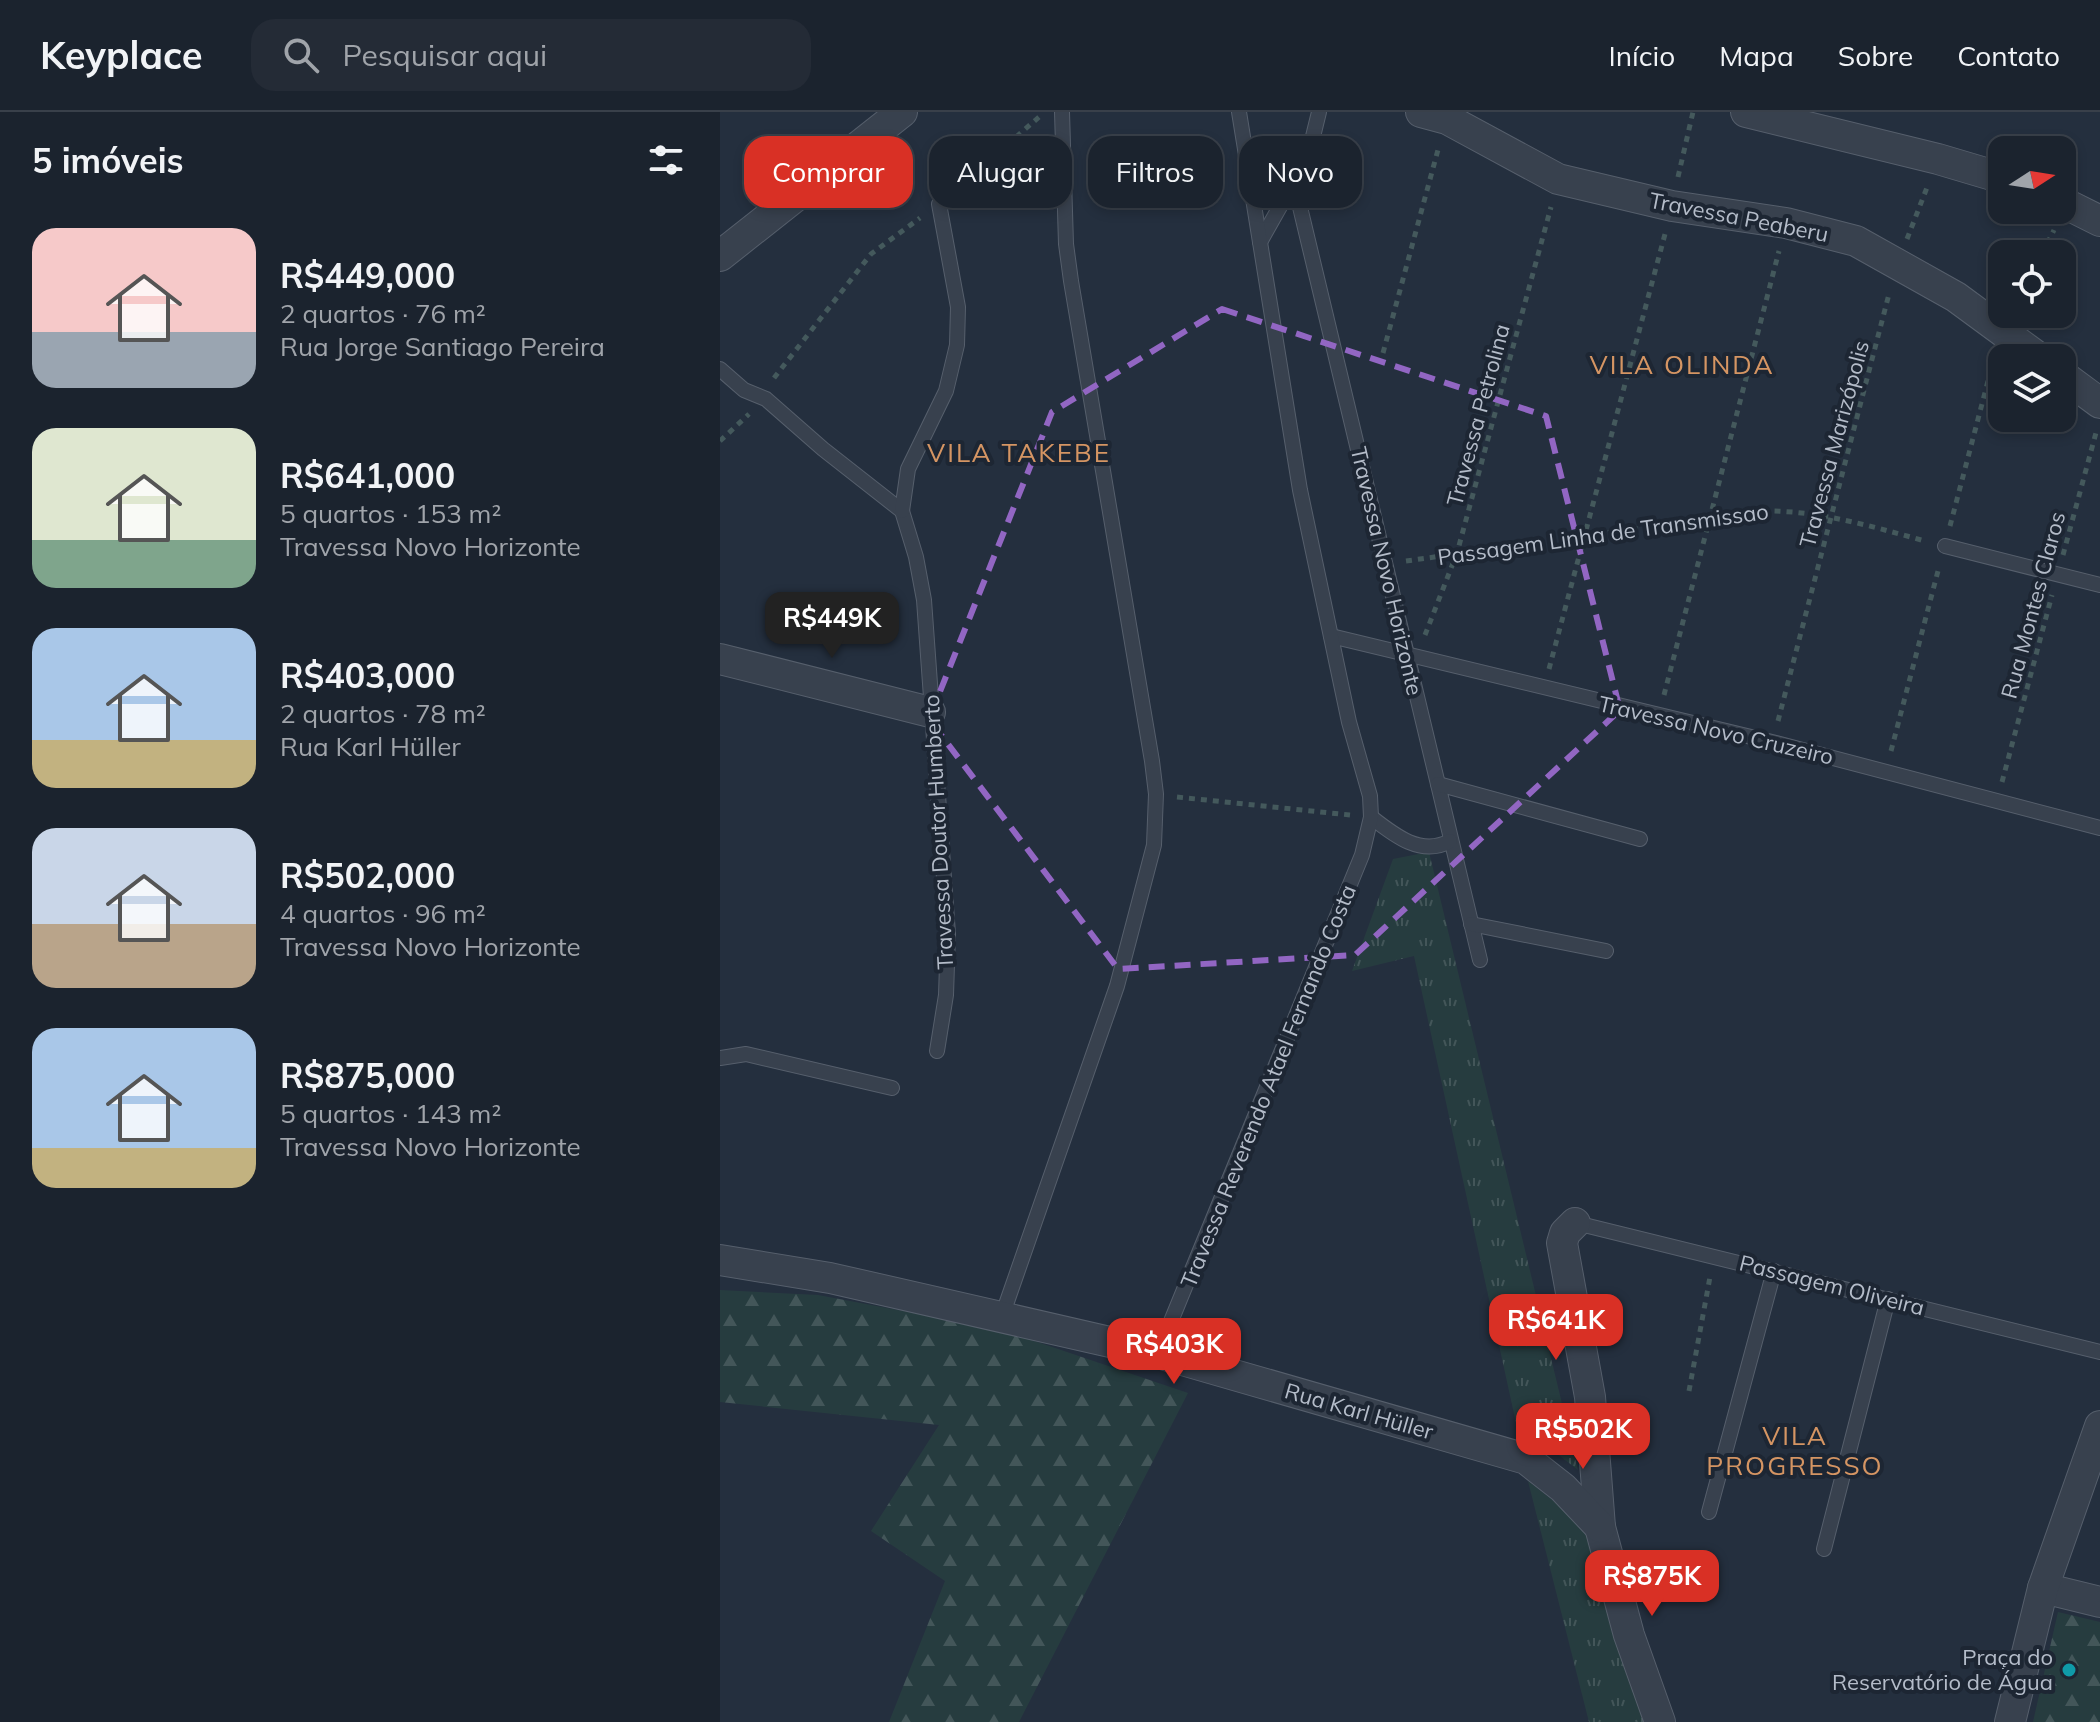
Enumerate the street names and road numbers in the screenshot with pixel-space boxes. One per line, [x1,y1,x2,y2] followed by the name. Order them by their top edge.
[1647,186,1831,248] street label: Travessa Peaberu
[1440,321,1516,509] street label: Travessa Petrolina
[1793,337,1875,551] street label: Travessa Marizópolis
[1345,444,1429,698] street label: Travessa Novo Horizonte
[1436,497,1770,571] street label: Passagem Linha de Transmissao
[1995,509,2071,701] street label: Rua Montes Claros
[1596,689,1836,771] street label: Travessa Novo Cruzeiro
[917,694,959,970] street label: Travessa Doutor Humberto
[1174,880,1362,1292] street label: Travessa Reverendo Atael Fernando Costa
[1737,1248,1927,1322] street label: Passagem Oliveira
[1282,1376,1436,1446] street label: Rua Karl Hüller

